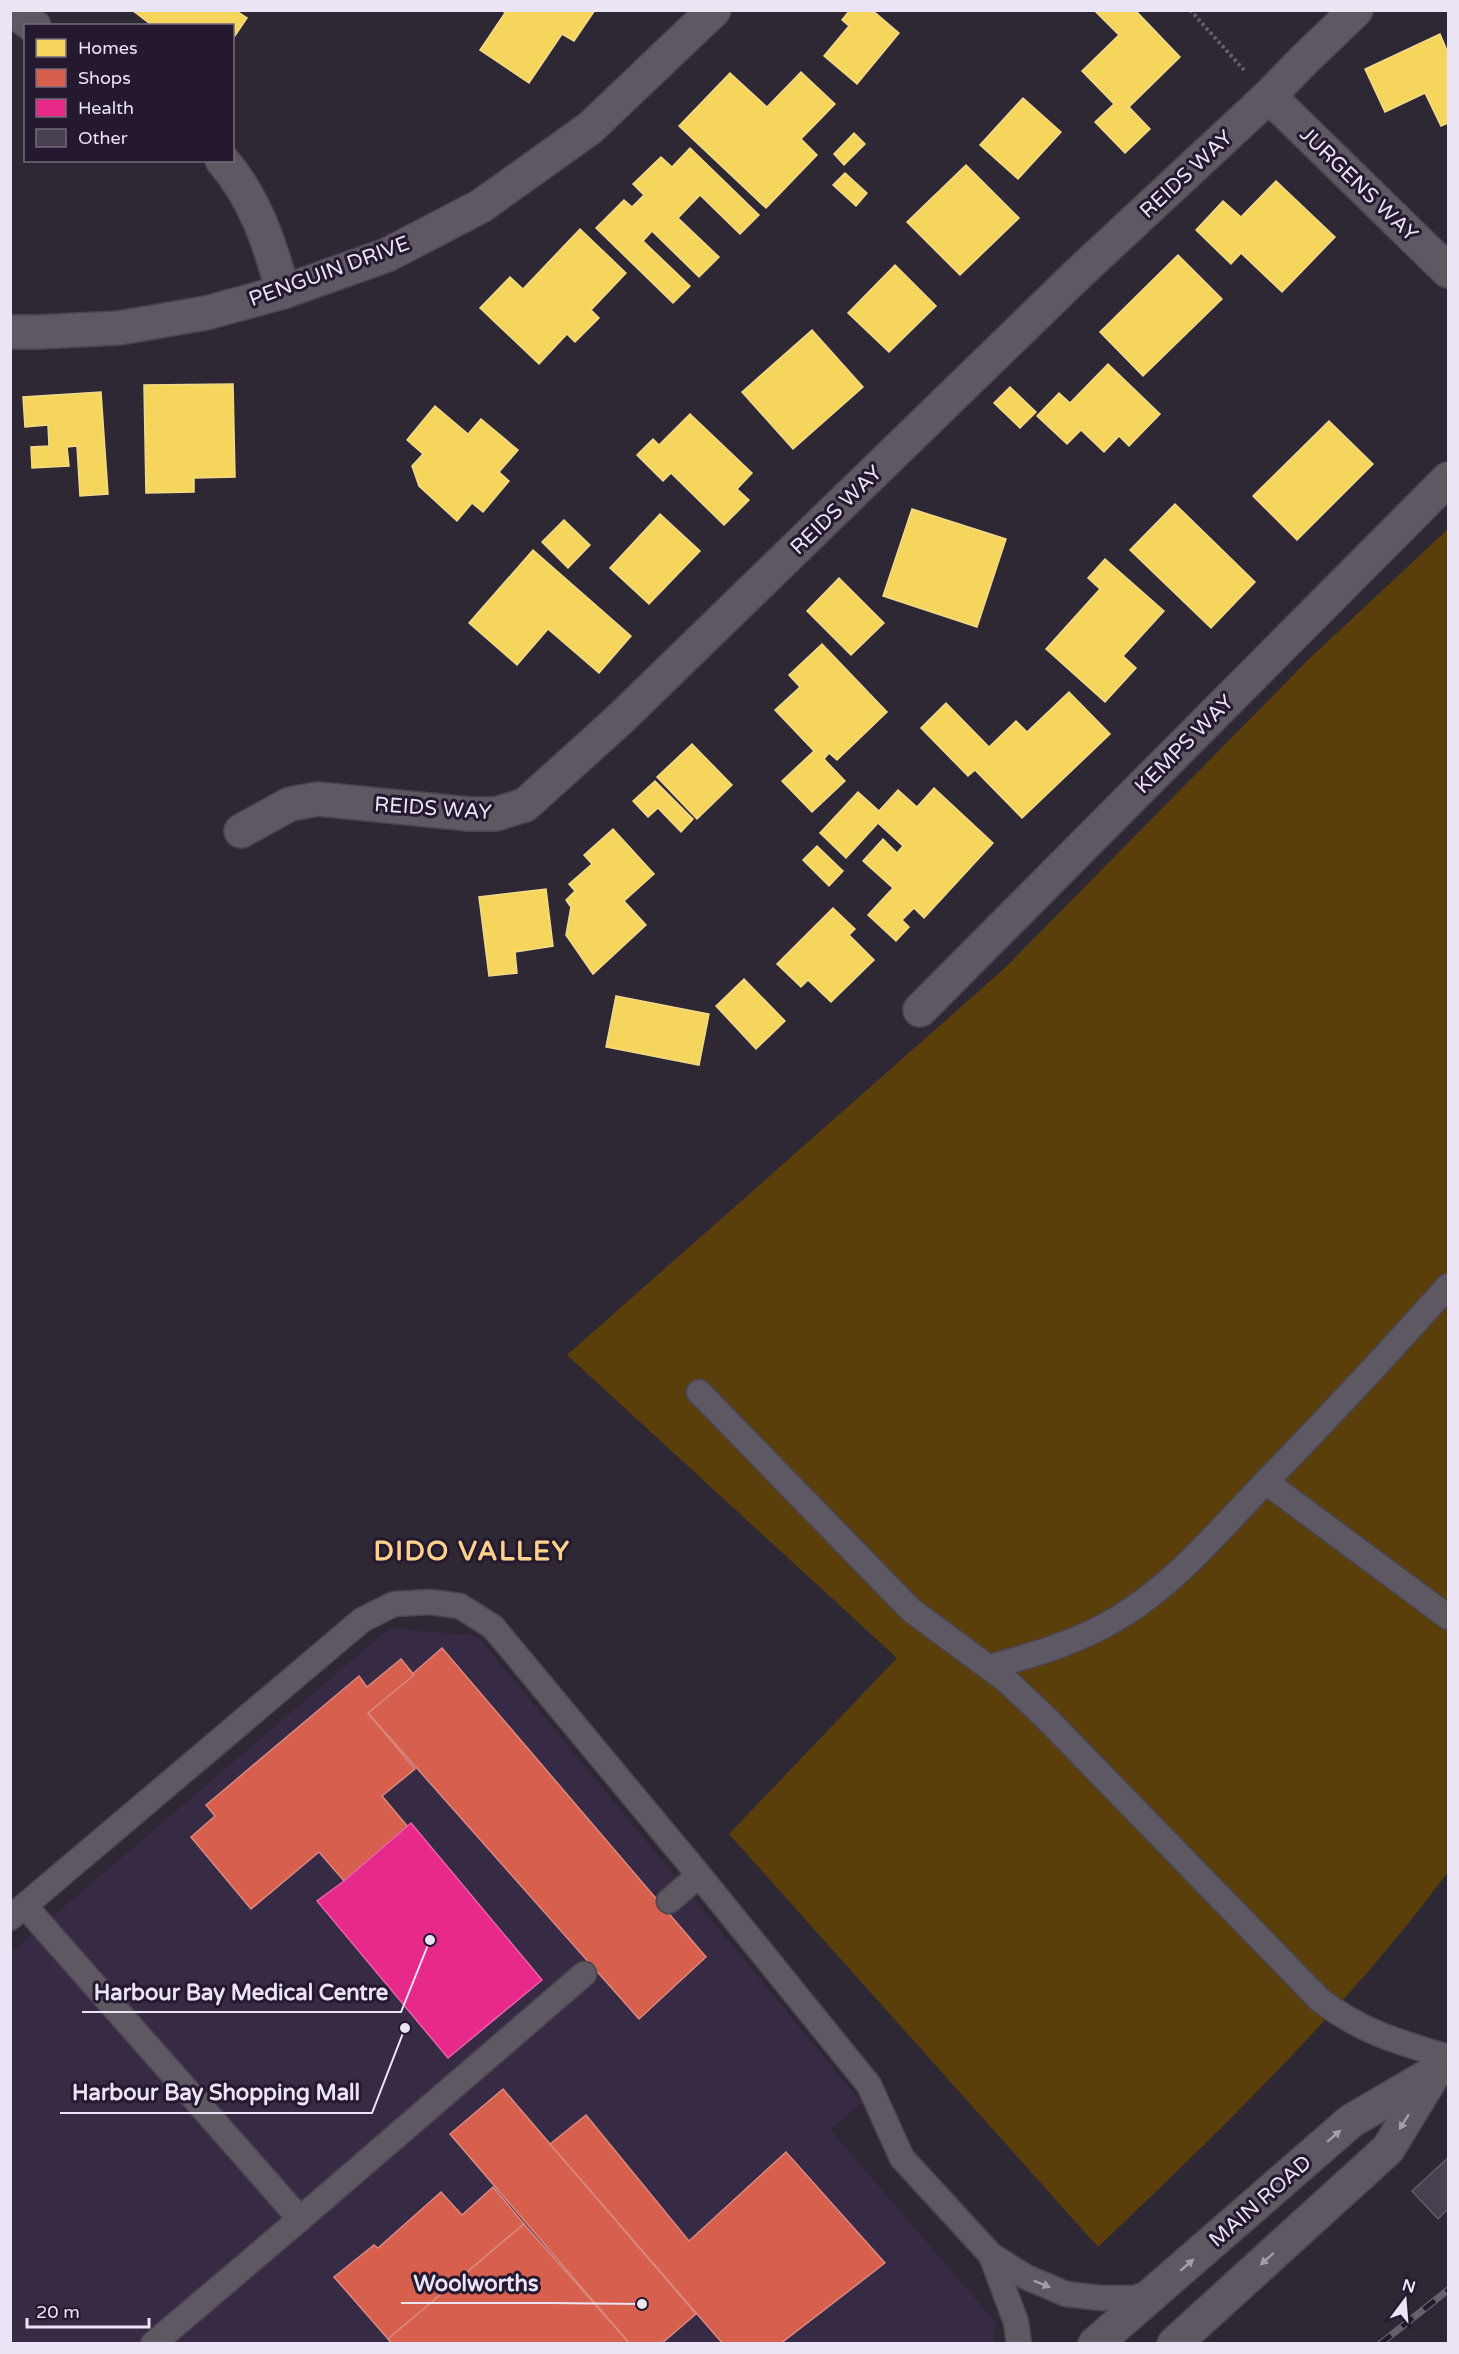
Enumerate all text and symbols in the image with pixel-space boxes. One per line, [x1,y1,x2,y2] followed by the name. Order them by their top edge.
[24,24,234,162] legend
[78,37,138,59] text: Homes
[78,67,131,89] text: Shops
[78,97,134,119] text: Health
[1294,122,1423,247] street label: JURGENS WAY
[1135,125,1238,224] street label: REIDS WAY
[78,127,128,149] text: Other
[245,231,413,312] street label: PENGUIN DRIVE
[785,461,887,560] street label: REIDS WAY
[1130,690,1239,799] street label: KEMPS WAY
[373,792,492,825] street label: REIDS WAY
[374,1535,570,1568] district label: DIDO VALLEY
[82,1972,401,2012] callout: Harbour Bay Medical Centre
[94,1980,388,2006] text: Harbour Bay Medical Centre
[60,2073,372,2113] callout: Harbour Bay Shopping Mall
[72,2080,360,2106] text: Harbour Bay Shopping Mall
[1399,2114,1410,2130] one-way arrow
[1326,2129,1341,2143] one-way arrow
[1204,2150,1317,2253] street label: MAIN ROAD
[1260,2252,1275,2265] one-way arrow
[1179,2259,1194,2272] one-way arrow
[401,2263,550,2303] callout: Woolworths
[1375,2270,1435,2330] north arrow
[414,2271,539,2297] text: Woolworths
[1400,2275,1418,2298] text: N
[1033,2279,1051,2289] one-way arrow
[27,2291,148,2329] scale bar
[36,2301,80,2323] text: 20 m

